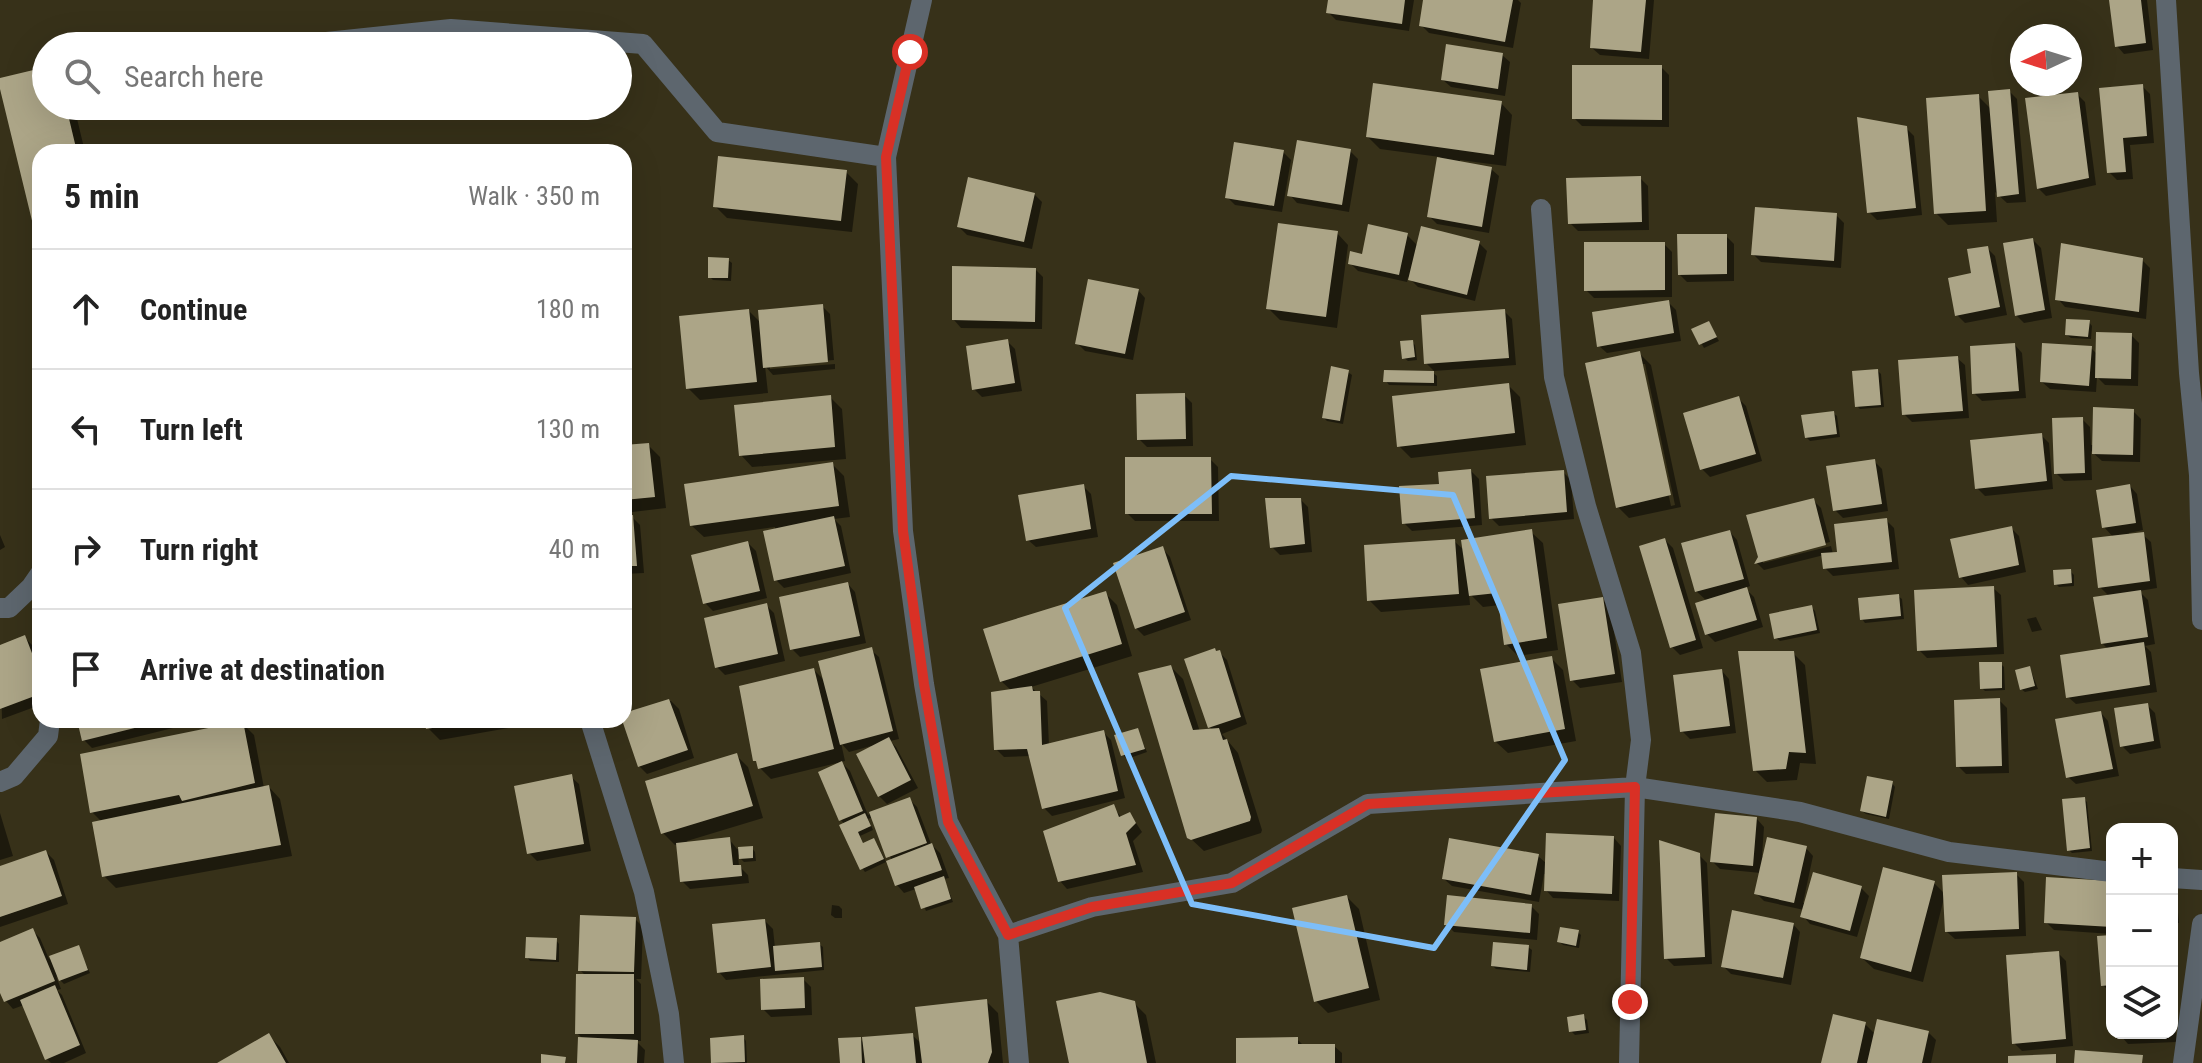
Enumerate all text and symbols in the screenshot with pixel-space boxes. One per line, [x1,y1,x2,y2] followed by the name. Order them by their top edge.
[2010,24,2082,96] north arrow
[32,32,632,120] search box
[892,34,928,70] route start
[60,54,104,98] icon: search
[124,59,264,94] text: Search here
[64,176,140,216] text: 5 min
[468,181,600,211] text: Walk · 350 m
[64,287,108,331] icon: ahead
[140,292,247,327] text: Continue
[536,294,600,324] text: 180 m
[64,407,108,451] icon: left
[140,412,243,447] text: Turn left
[536,414,600,444] text: 130 m
[64,527,108,571] icon: right
[140,532,258,567] text: Turn right
[549,534,600,564] text: 40 m
[64,647,108,691] icon: arrive
[140,652,385,687] text: Arrive at destination
[2106,823,2178,1039] map controls
[2106,823,2178,895] button: +
[2106,895,2178,967] button: −
[2106,967,2178,1039] button: layers
[1612,984,1648,1020] route end

